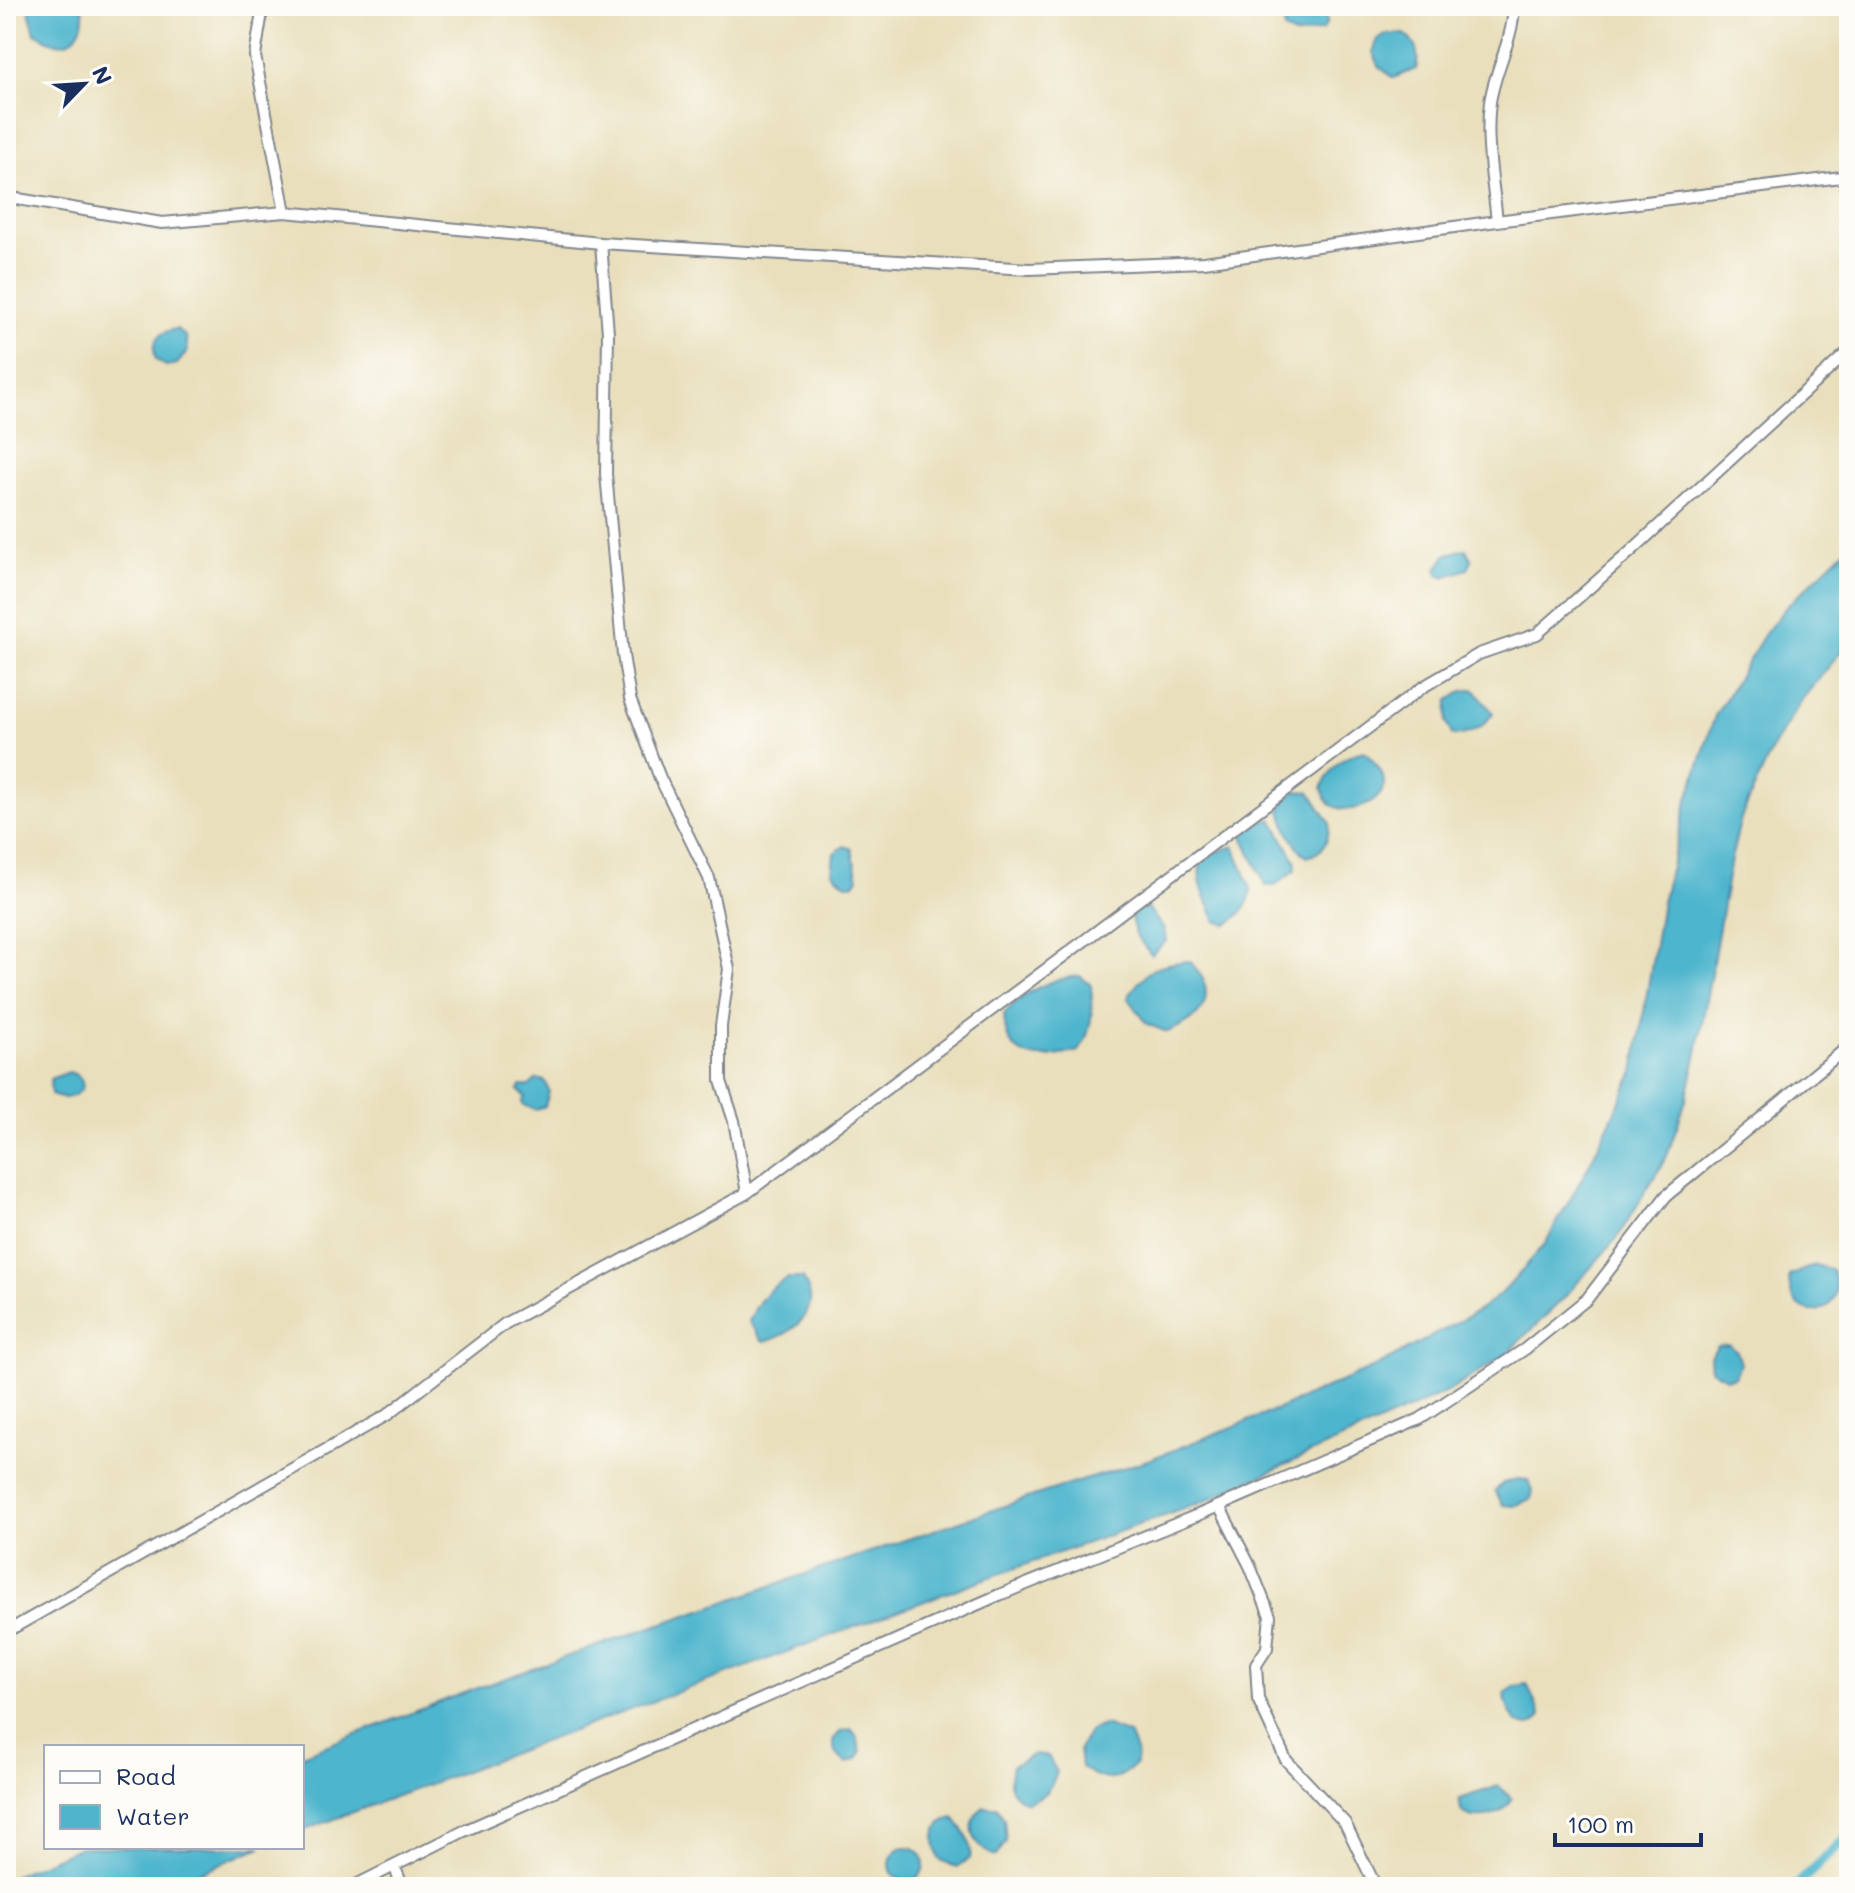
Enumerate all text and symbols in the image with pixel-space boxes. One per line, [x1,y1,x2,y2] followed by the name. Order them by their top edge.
[44,44,124,124] north arrow
[86,62,119,89] text: N
[44,1745,304,1849] legend
[116,1760,176,1791] text: Road
[1555,1797,1701,1847] scale bar
[116,1800,190,1831] text: Water
[1567,1808,1634,1839] text: 100 m

